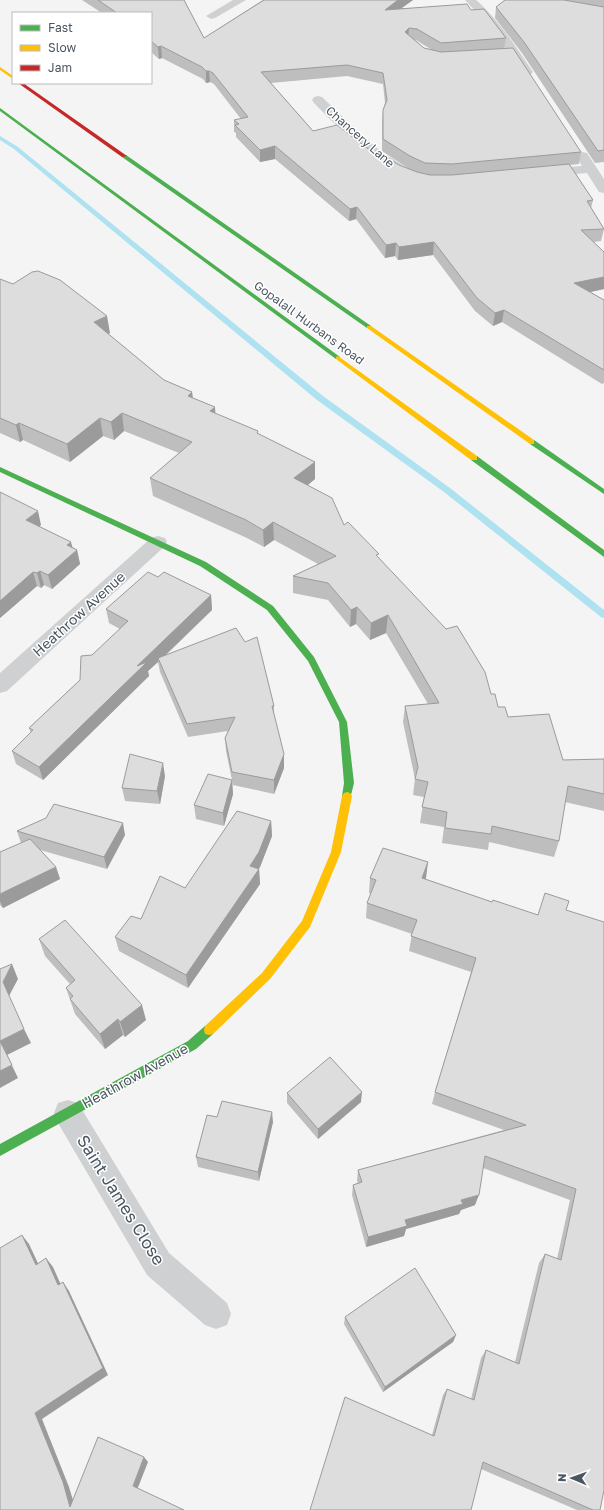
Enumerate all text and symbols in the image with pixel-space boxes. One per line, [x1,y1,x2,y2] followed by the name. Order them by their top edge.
[12,12,152,84] legend
[48,20,73,35] text: Fast
[48,40,76,55] text: Slow
[48,60,72,75] text: Jam
[323,103,398,171] street label: Chancery Lane
[251,278,367,368] street label: Gopalall Hurbans Road
[29,568,128,660] street label: Heathrow Avenue
[79,1039,191,1112] street label: Heathrow Avenue
[73,1131,170,1269] street label: Saint James Close
[552,1458,592,1498] north arrow
[555,1473,568,1482] text: N

